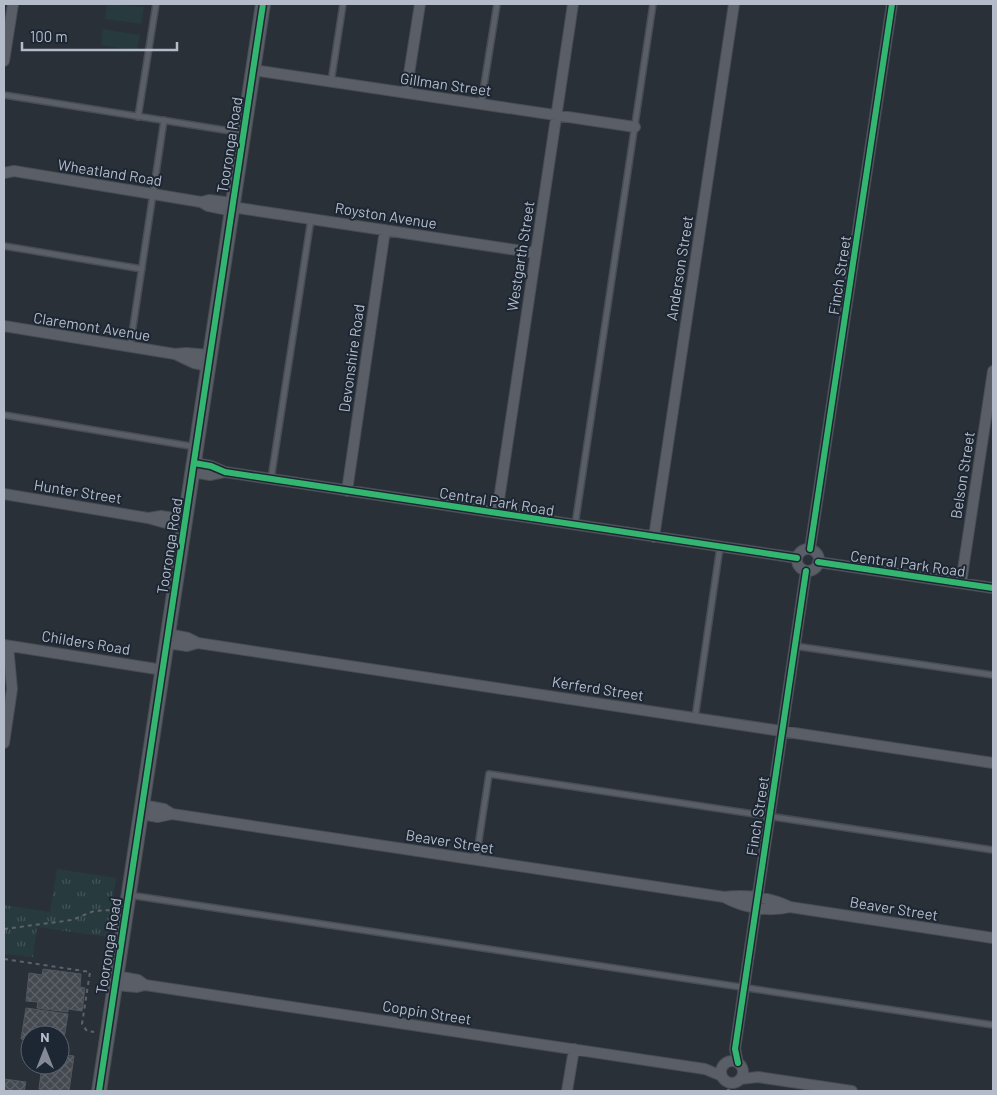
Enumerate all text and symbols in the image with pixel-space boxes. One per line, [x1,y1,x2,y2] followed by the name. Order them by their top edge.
[22,20,178,52] scale bar
[30,27,68,45] text: 100 m
[399,69,493,99] street label: Gillman Street
[212,96,246,194] street label: Tooronga Road
[56,155,164,189] street label: Wheatland Road
[334,198,438,232] street label: Royston Avenue
[502,199,538,313] street label: Westgarth Street
[662,214,696,322] street label: Anderson Street
[824,234,854,316] street label: Finch Street
[335,303,367,413] street label: Devonshire Road
[32,308,152,344] street label: Claremont Avenue
[946,430,978,520] street label: Belson Street
[33,475,123,507] street label: Hunter Street
[438,483,556,519] street label: Central Park Road
[152,497,186,595] street label: Tooronga Road
[849,546,967,580] street label: Central Park Road
[40,626,132,658] street label: Childers Road
[551,672,645,704] street label: Kerferd Street
[742,775,772,857] street label: Finch Street
[405,825,495,857] street label: Beaver Street
[849,892,939,924] street label: Beaver Street
[91,897,125,995] street label: Tooronga Road
[381,996,473,1028] street label: Coppin Street
[20,1025,70,1075] north arrow
[40,1028,50,1045] text: N

